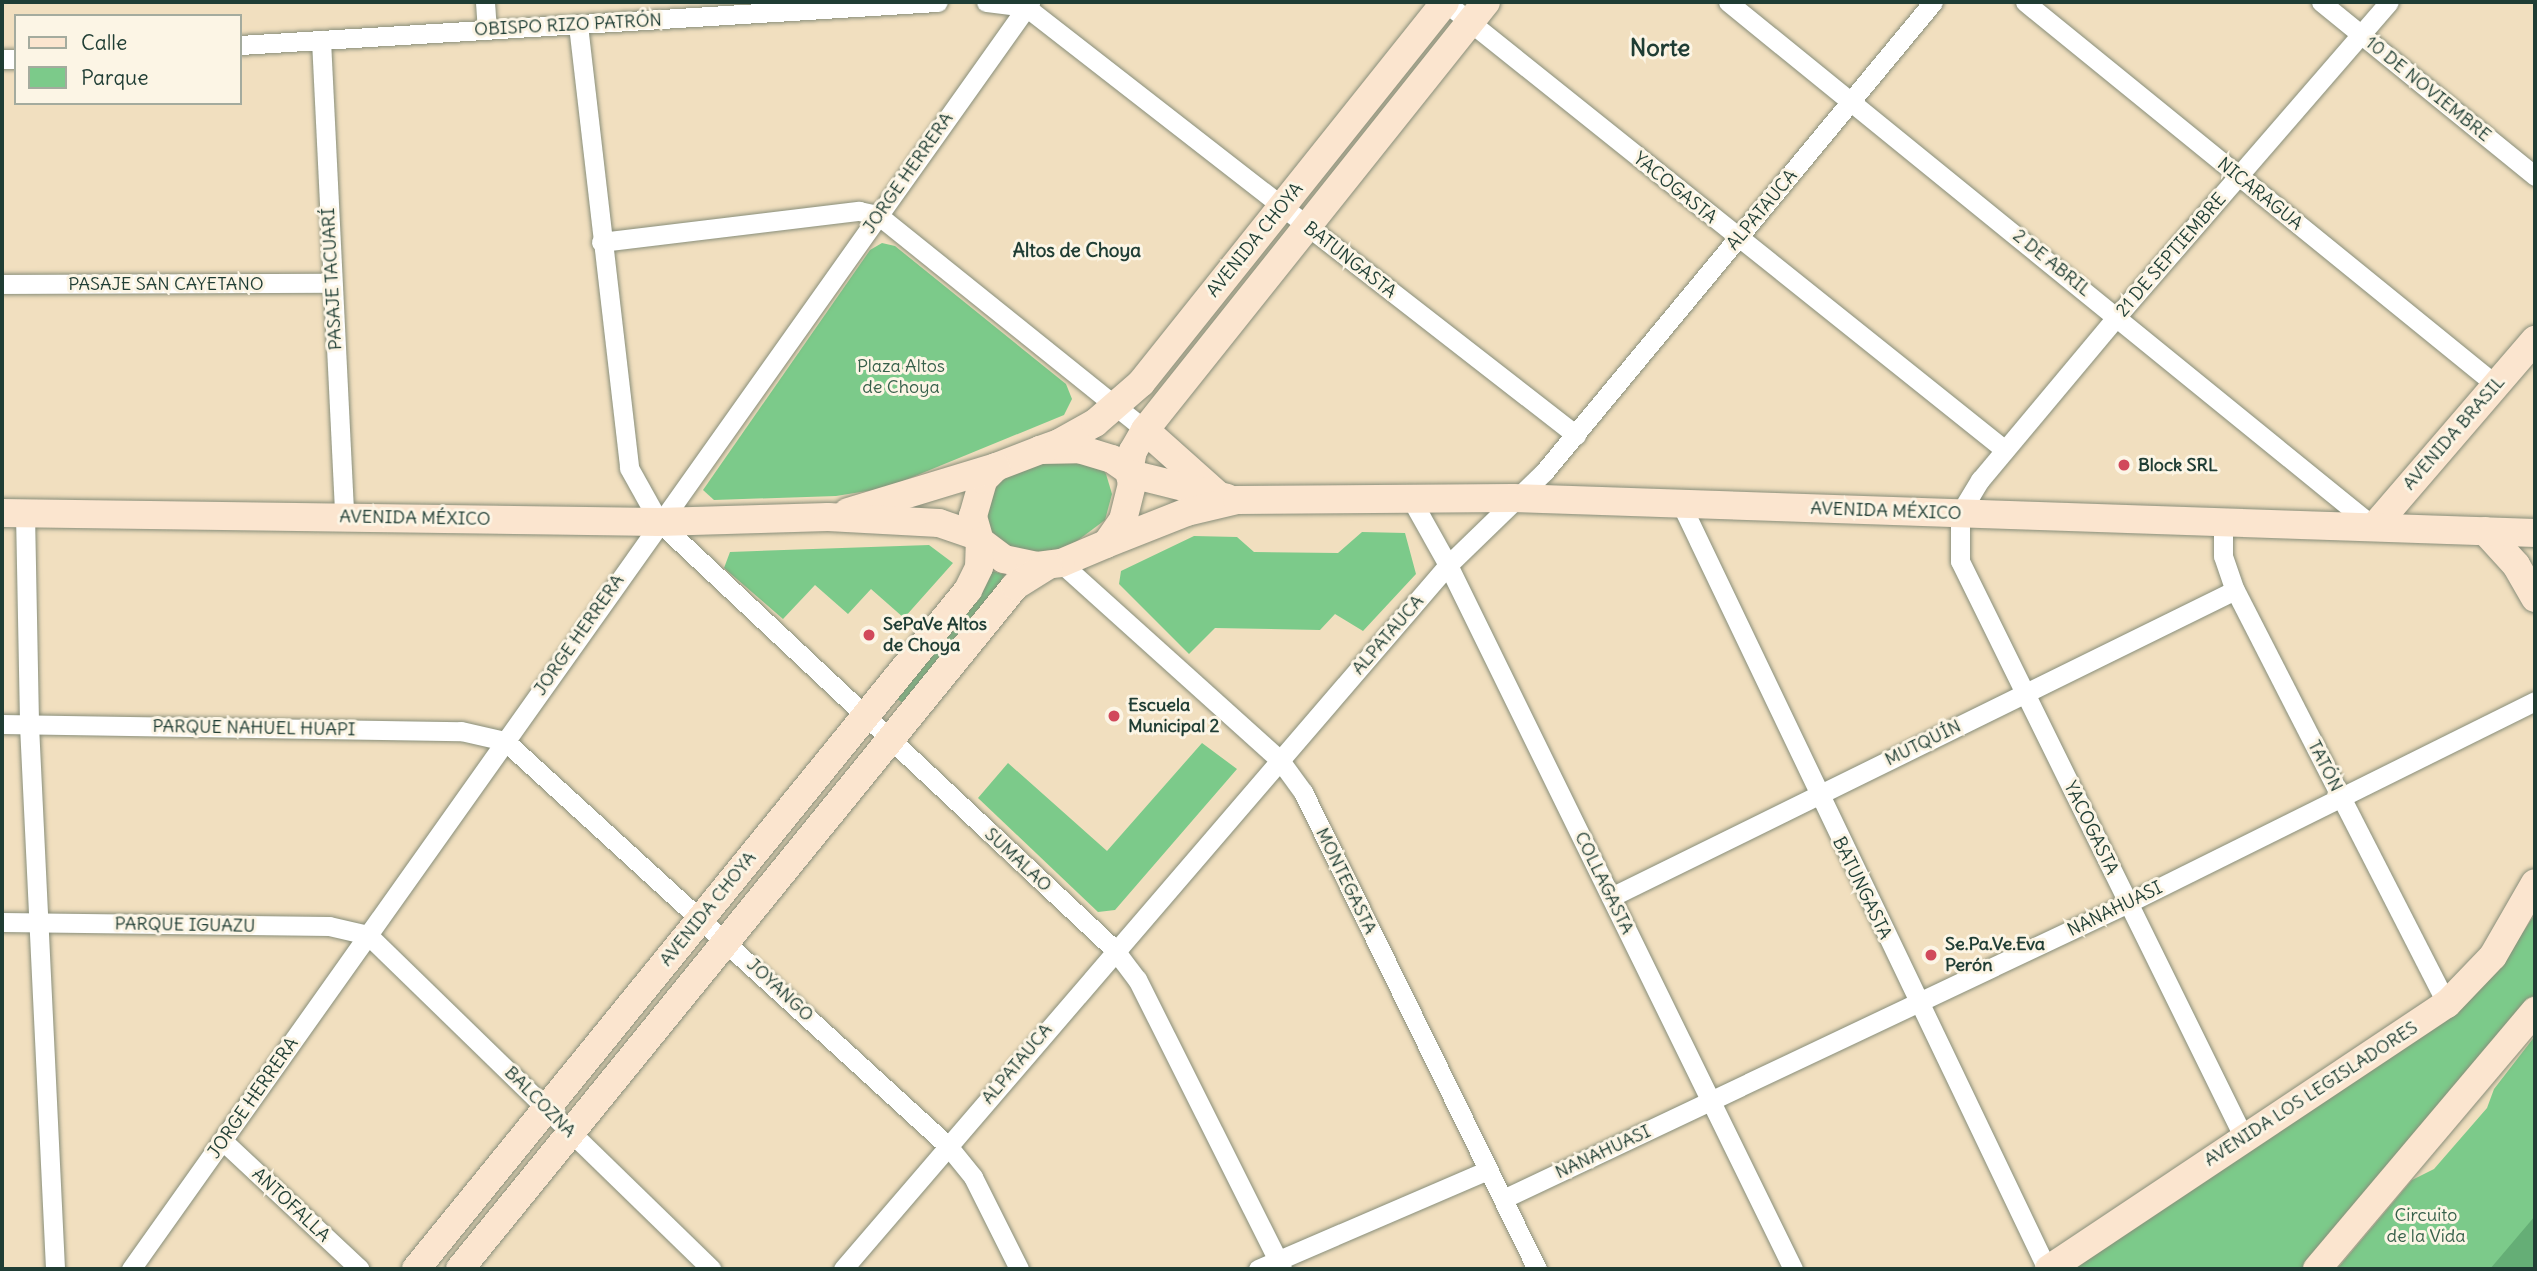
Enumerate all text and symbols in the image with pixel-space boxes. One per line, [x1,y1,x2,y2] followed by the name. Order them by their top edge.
[474,9,662,41] street label: OBISPO RIZO PATRÓN
[14,14,242,105] legend
[81,29,127,56] text: Calle
[2361,32,2495,146] street label: 10 DE NOVIEMBRE
[1630,34,1690,62] district label: Norte
[81,64,149,91] text: Parque
[858,108,958,238] street label: JORGE HERRERA
[1629,148,1721,228] street label: YACOGASTA
[2213,153,2307,235] street label: NICARAGUA
[1722,165,1802,255] street label: ALPATAUCA
[1202,179,1308,301] street label: AVENIDA CHOYA
[2111,189,2231,321] street label: 21 DE SEPTIEMBRE
[317,207,347,351] street label: PASAJE TACUARÍ
[1299,217,1401,303] street label: BATUNGASTA
[2009,225,2095,301] street label: 2 DE ABRIL
[1013,240,1141,262] district label: Altos de Choya
[68,273,264,295] street label: PASAJE SAN CAYETANO
[857,356,945,398] park label: Plaza Altos de Choya
[2399,372,2509,494] street label: AVENIDA BRASIL
[2138,454,2218,476] place label: Block SRL
[2116,457,2132,473] marker: Block SRL
[1810,498,1962,524] street label: AVENIDA MÉXICO
[339,506,491,530] street label: AVENIDA MÉXICO
[529,570,629,700] street label: JORGE HERRERA
[1348,591,1428,679] street label: ALPATAUCA
[883,614,987,656] place label: SePaVe Altos de Choya
[861,627,877,643] marker: SePaVe Altos de Choya
[1128,695,1219,738] place label: Escuela Municipal 2
[1106,708,1122,724] marker: Escuela Municipal 2
[152,715,356,741] street label: PARQUE NAHUEL HUAPI
[1881,715,1965,771] street label: MUTQUÍN
[2303,737,2347,795] street label: TATÓN
[2059,778,2123,878] street label: YACOGASTA
[980,824,1056,896] street label: SUMALAO
[1311,824,1381,938] street label: MONTEGASTA
[1570,828,1638,938] street label: COLLAGASTA
[1828,833,1896,943] street label: BATUNGASTA
[655,848,761,970] street label: AVENIDA CHOYA
[2064,877,2166,941] street label: NANAHUASI
[114,913,256,937] street label: PARQUE IGUAZU
[1945,934,2045,976] place label: Se.Pa.Ve.Eva Perón
[1923,947,1939,963] marker: Se.Pa.Ve.Eva Perón
[742,954,818,1026] street label: JOYANGO
[2200,1017,2422,1171] street label: AVENIDA LOS LEGISLADORES
[977,1019,1057,1109] street label: ALPATAUCA
[203,1033,303,1163] street label: JORGE HERRERA
[500,1062,580,1142] street label: BALCOZNA
[1552,1121,1654,1183] street label: NANAHUASI
[247,1163,335,1247] street label: ANTOFALLA
[2386,1205,2466,1248] park label: Circuito de la Vida

